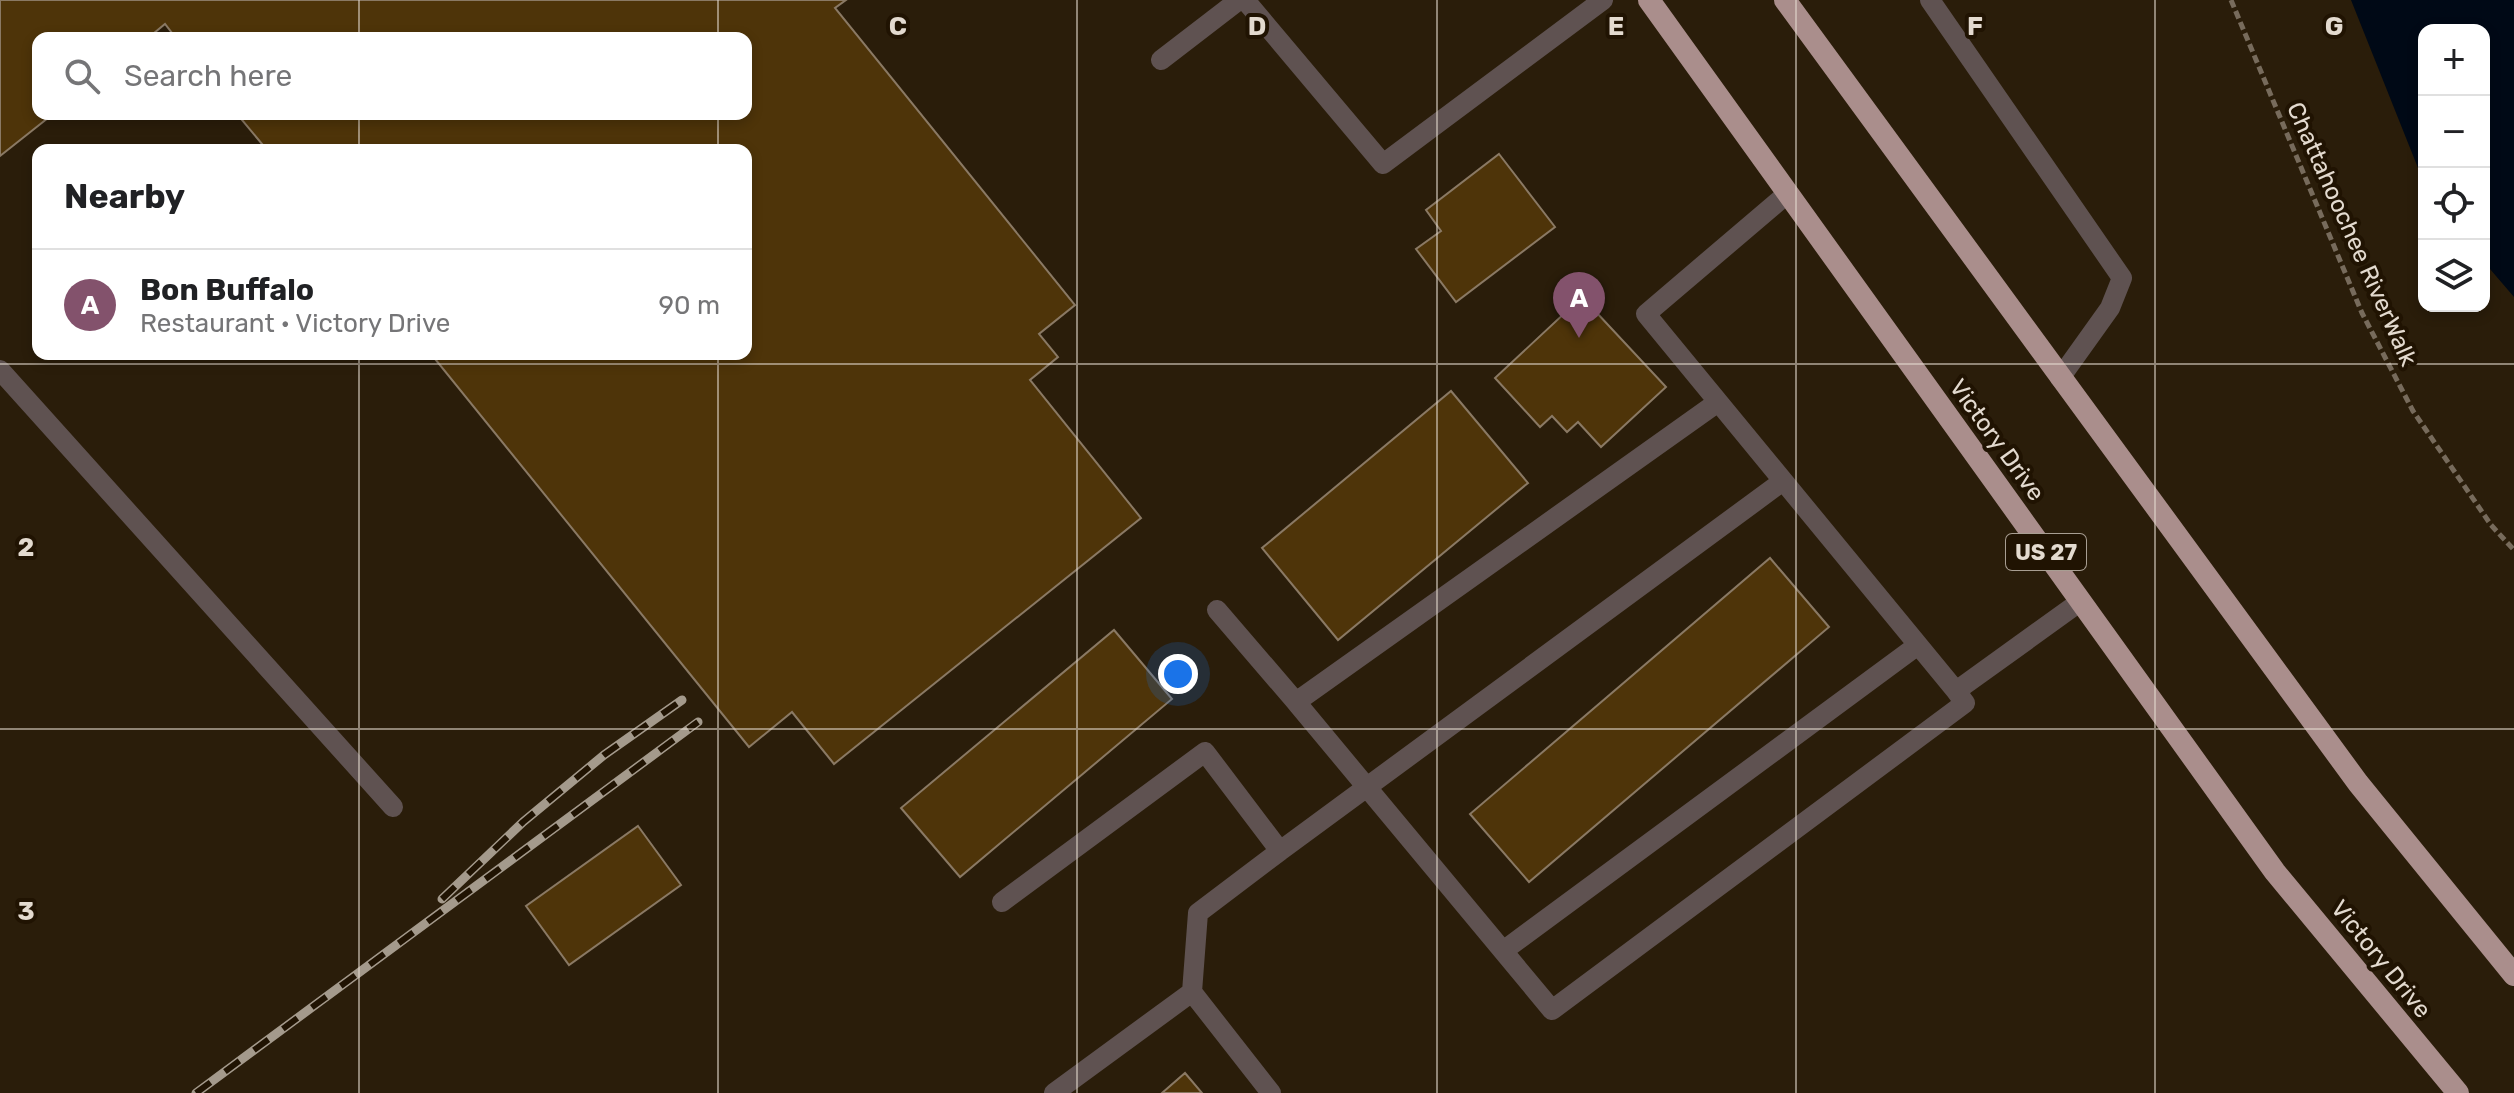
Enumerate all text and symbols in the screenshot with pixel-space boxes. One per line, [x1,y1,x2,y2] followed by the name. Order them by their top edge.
[889,11,907,42] text: C
[1248,11,1266,42] text: D
[1608,11,1624,42] text: E
[1967,11,1983,42] text: F
[2325,11,2343,42] text: G
[2418,24,2490,312] map controls
[2418,24,2490,96] button: +
[32,32,752,120] search box
[60,54,104,98] icon: search
[124,58,292,94] text: Search here
[2418,96,2490,168] button: −
[2281,98,2423,371] street label: Chattahoochee RiverWalk
[2418,168,2490,240] button: locate
[64,176,185,217] text: Nearby
[2418,240,2490,312] button: layers
[140,272,314,308] text: Bon Buffalo
[1553,272,1605,338] pin: A
[81,290,99,321] text: A
[659,290,720,321] text: 90 m
[140,308,450,339] text: Restaurant · Victory Drive
[1944,374,2050,506] street label: Victory Drive
[18,532,34,563] text: 2
[2006,534,2086,570] road number: US 27
[1158,654,1198,694] your location
[2325,895,2437,1023] street label: Victory Drive
[17,896,35,927] text: 3

